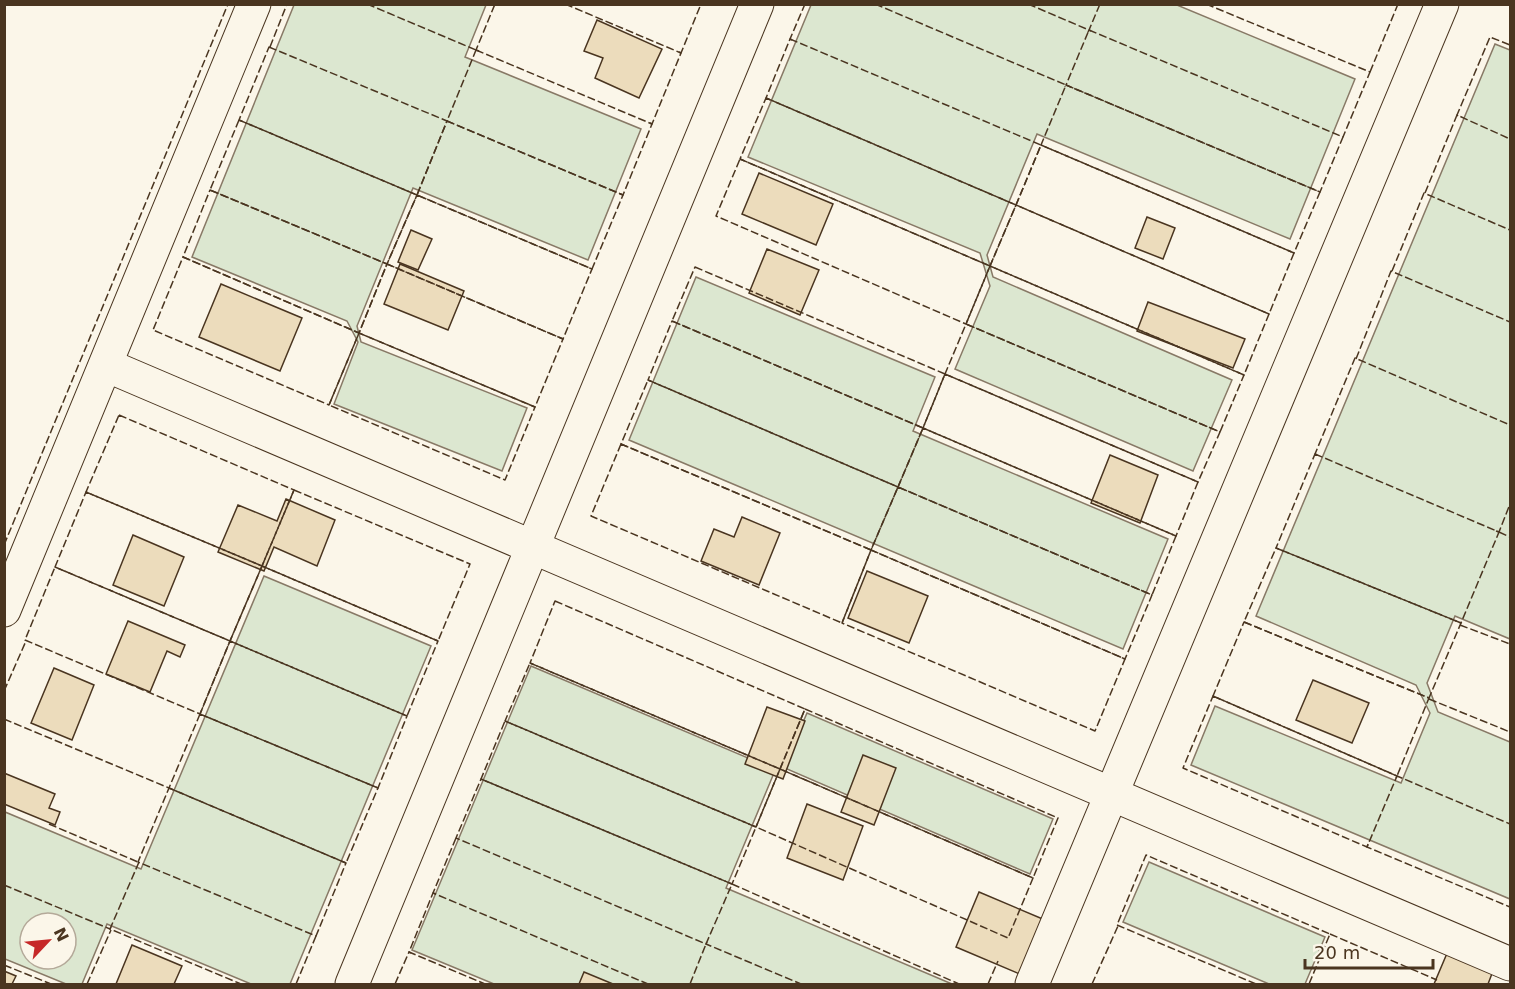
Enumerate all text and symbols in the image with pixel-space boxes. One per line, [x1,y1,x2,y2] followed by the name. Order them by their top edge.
[18,911,78,971] north arrow
[50,924,73,945] text: N
[1305,932,1432,970] scale bar
[1314,942,1360,963] text: 20 m

